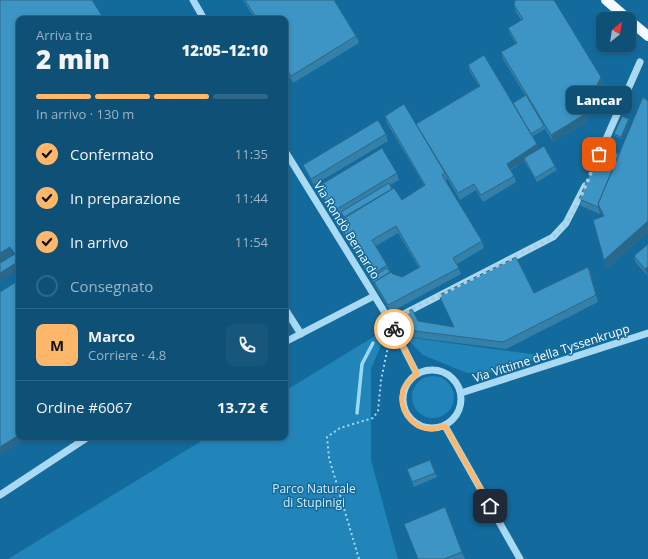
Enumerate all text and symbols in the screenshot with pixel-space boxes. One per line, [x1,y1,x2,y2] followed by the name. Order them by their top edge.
[596,12,636,52] north arrow
[596,12,636,52] map controls
[36,26,92,44] text: Arriva tra
[182,40,268,60] text: 12:05–12:10
[36,41,110,77] text: 2 min
[566,86,632,114] callout: Lancar
[576,91,622,109] text: Lancar
[36,105,134,123] text: In arrivo · 130 m
[582,137,616,171] pin
[36,143,58,165] icon: check
[588,143,610,165] icon: bag
[70,144,154,164] text: Confermato
[235,145,268,163] text: 11:35
[310,178,384,282] street label: Via Rondò Bernardo
[36,187,58,209] icon: check
[70,188,180,208] text: In preparazione
[235,189,268,207] text: 11:44
[36,231,58,253] icon: check
[70,232,128,252] text: In arrivo
[235,233,268,251] text: 11:54
[70,276,153,296] text: Consegnato
[374,309,414,349] courier
[383,318,405,340] icon: bike
[470,320,632,386] street label: Via Vittime della Tyssenkrupp
[226,324,268,366] button: phone
[88,326,135,346] text: Marco
[50,335,64,355] text: M
[88,346,166,364] text: Corriere · 4.8
[36,397,132,417] text: Ordine #6067
[217,397,268,417] text: 13.72 €
[272,480,356,511] park label: Parco Naturale di Stupinigi
[473,489,507,523] pin
[479,495,501,517] icon: home

